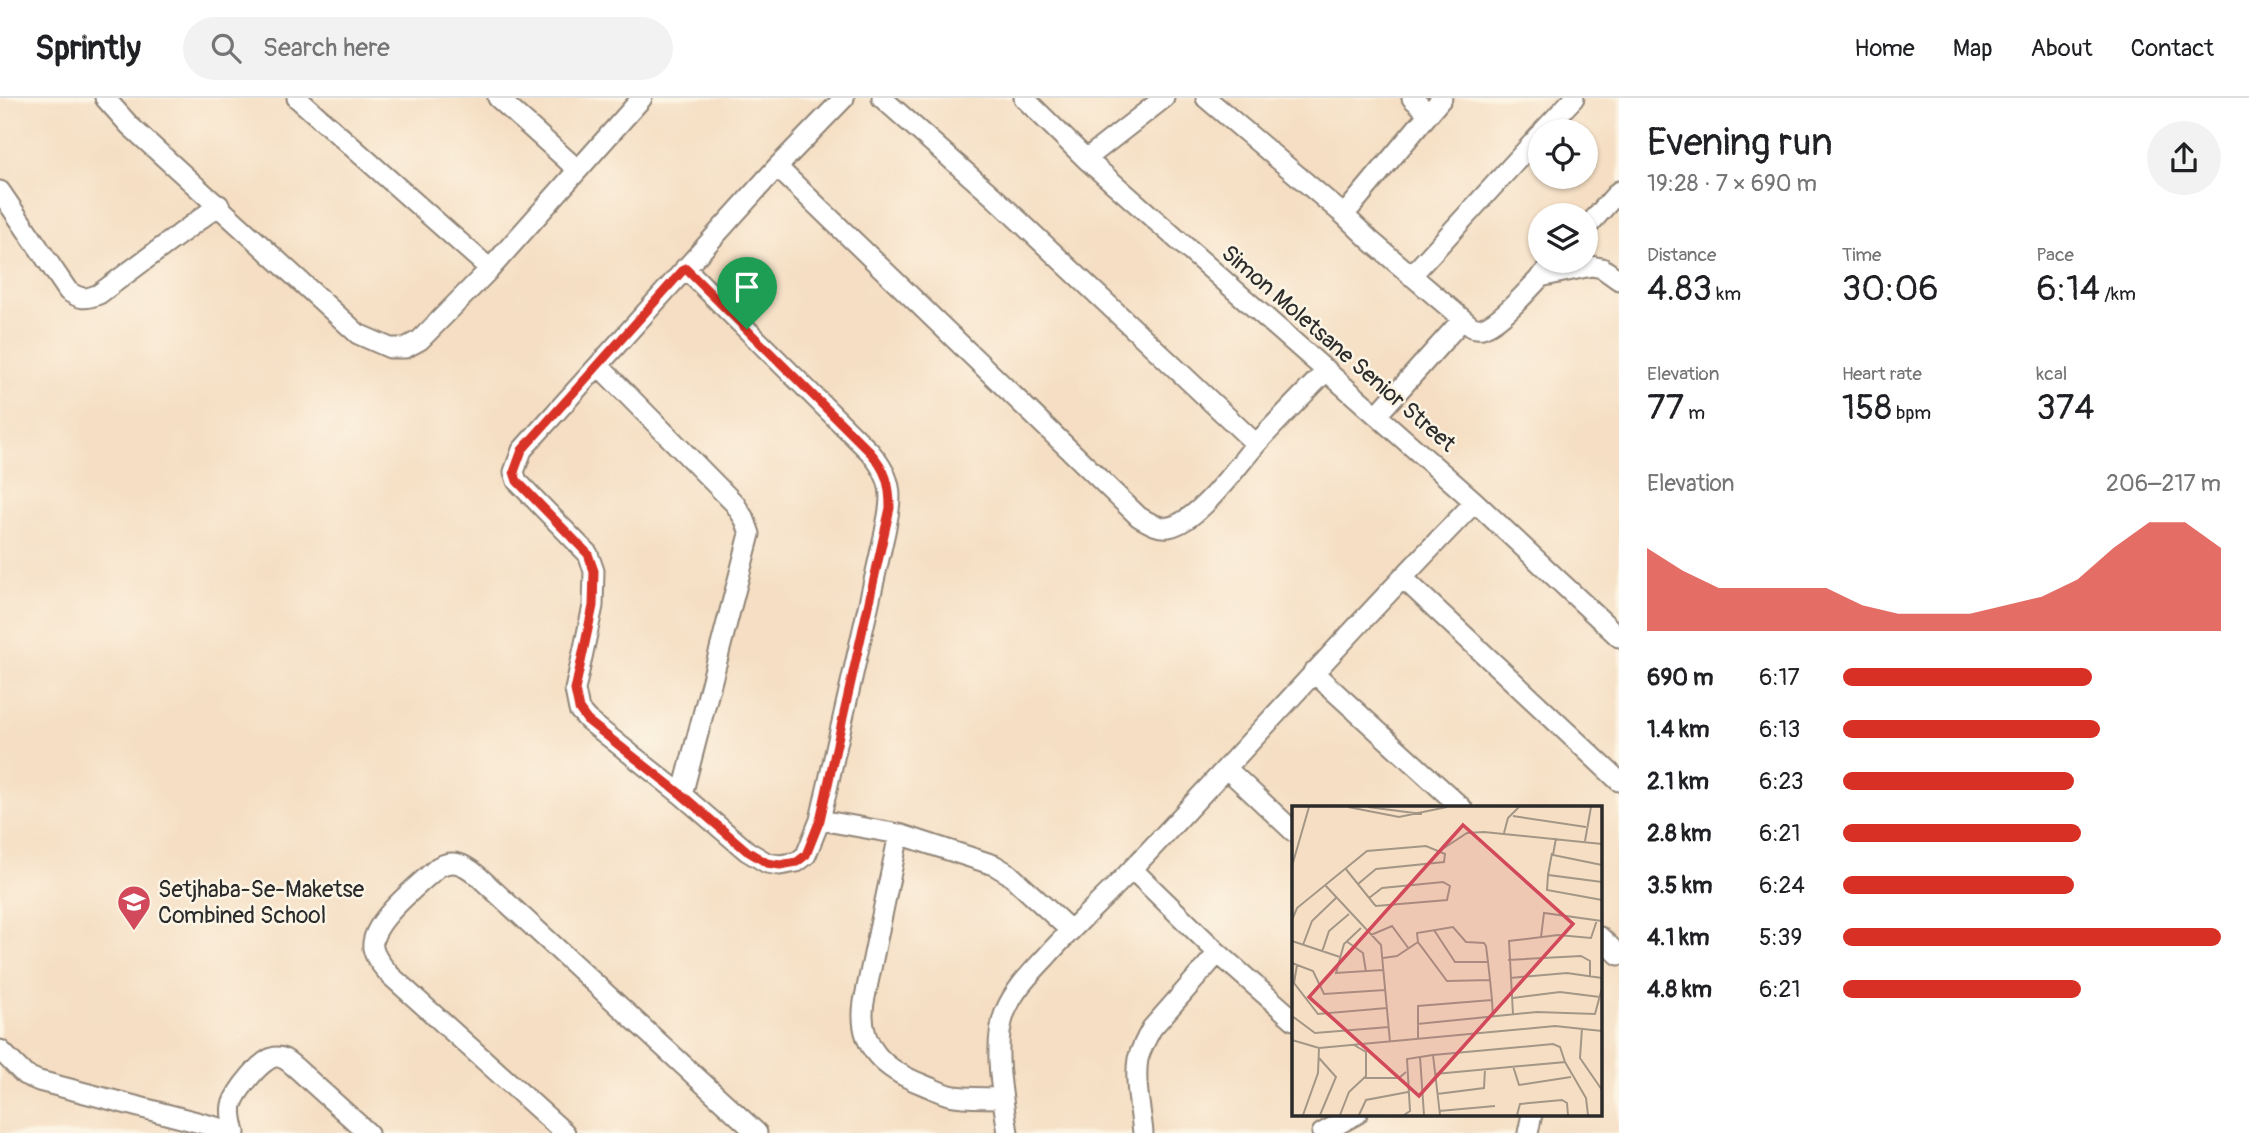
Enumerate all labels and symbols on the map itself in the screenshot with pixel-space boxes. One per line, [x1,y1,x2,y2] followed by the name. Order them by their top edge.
[1215,239,1462,459] street label: Simon Moletsane Senior Street
[717,257,777,329] pin
[1292,806,1602,1116] inset map
[158,875,365,930] place label: Setjhaba-Se-Maketse Combined School
[115,883,153,932] school or university icon: Setjhaba-Se-Maketse Combined School

